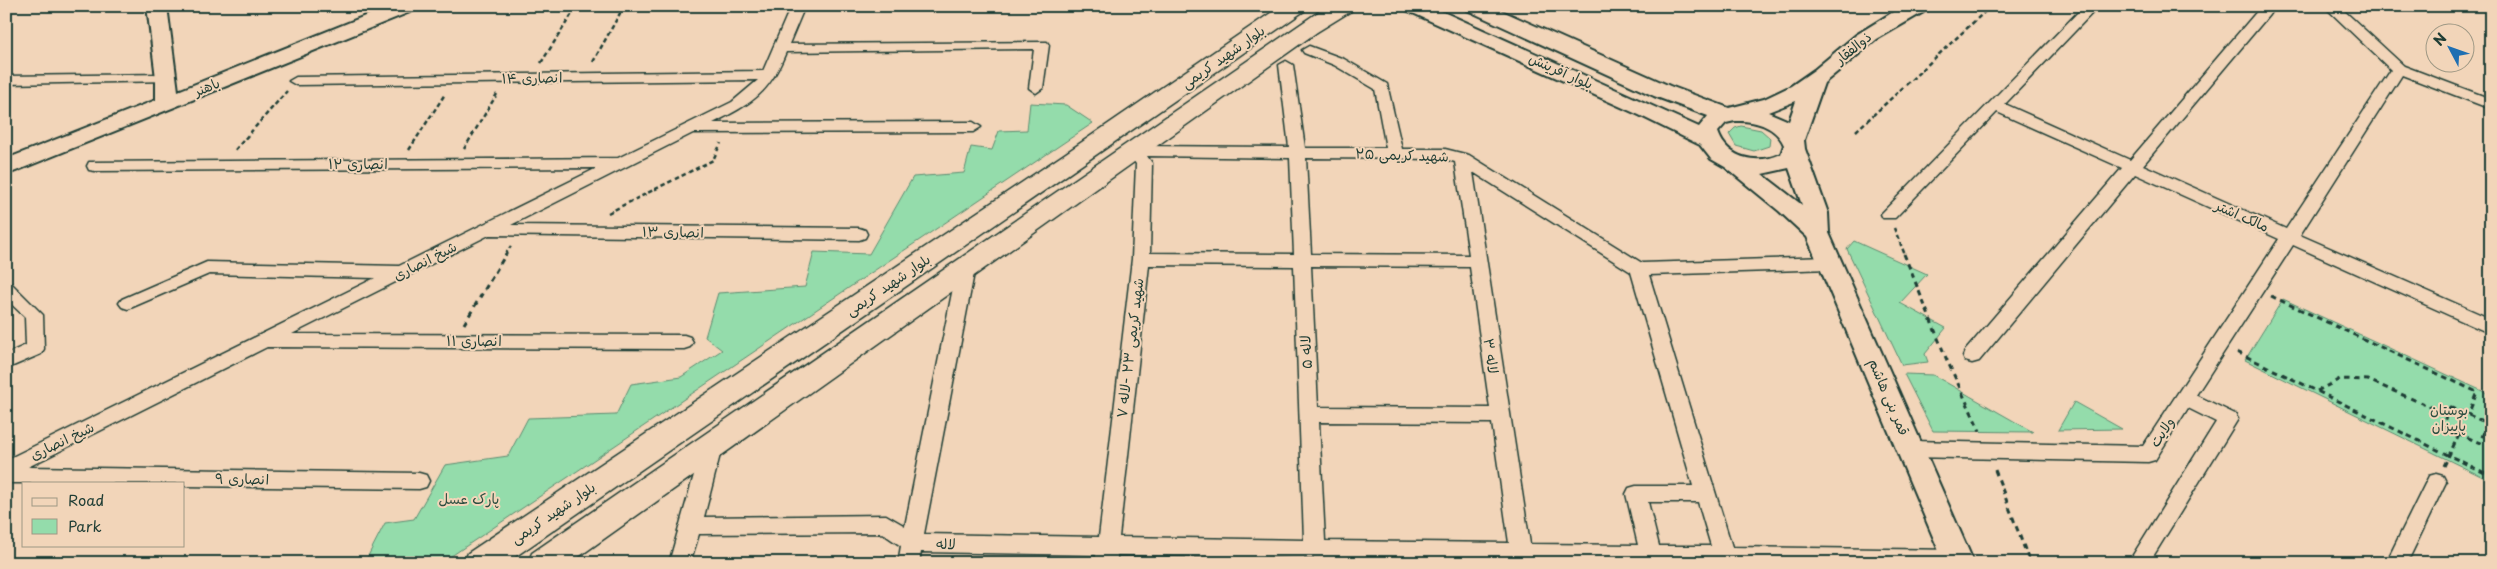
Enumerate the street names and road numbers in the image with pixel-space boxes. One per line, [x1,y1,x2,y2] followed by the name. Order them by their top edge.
[1176,20,1269,93] street label: بلوار شهید کریمی
[1829,26,1876,70] street label: ذوالفقار
[1526,47,1597,94] street label: بلوار آفرینش
[501,66,563,89] street label: انصاری ۱۴
[190,72,223,102] street label: باهنر
[1355,142,1449,167] street label: شهید کریمی ۲۵
[328,153,388,174] street label: انصاری ۱۲
[2211,194,2273,237] street label: مالک اشتر
[642,220,704,243] street label: انصاری ۱۳
[389,236,460,286] street label: شیخ انصاری
[841,248,934,321] street label: بلوار شهید کریمی
[1110,277,1149,419] street label: شهید کریمی ۲۳ -لاله ۷
[446,330,502,351] street label: انصاری ۱۱
[1294,335,1317,370] street label: لاله ۵
[1479,337,1504,375] street label: لاله ۳
[1863,355,1915,439] street label: قمر بنی هاشم
[2144,413,2179,451] street label: ولایت
[26,416,97,465] street label: شیخ انصاری
[215,468,269,489] street label: انصاری ۹
[506,476,599,549] street label: بلوار شهید کریمی
[936,533,956,554] street label: لاله

